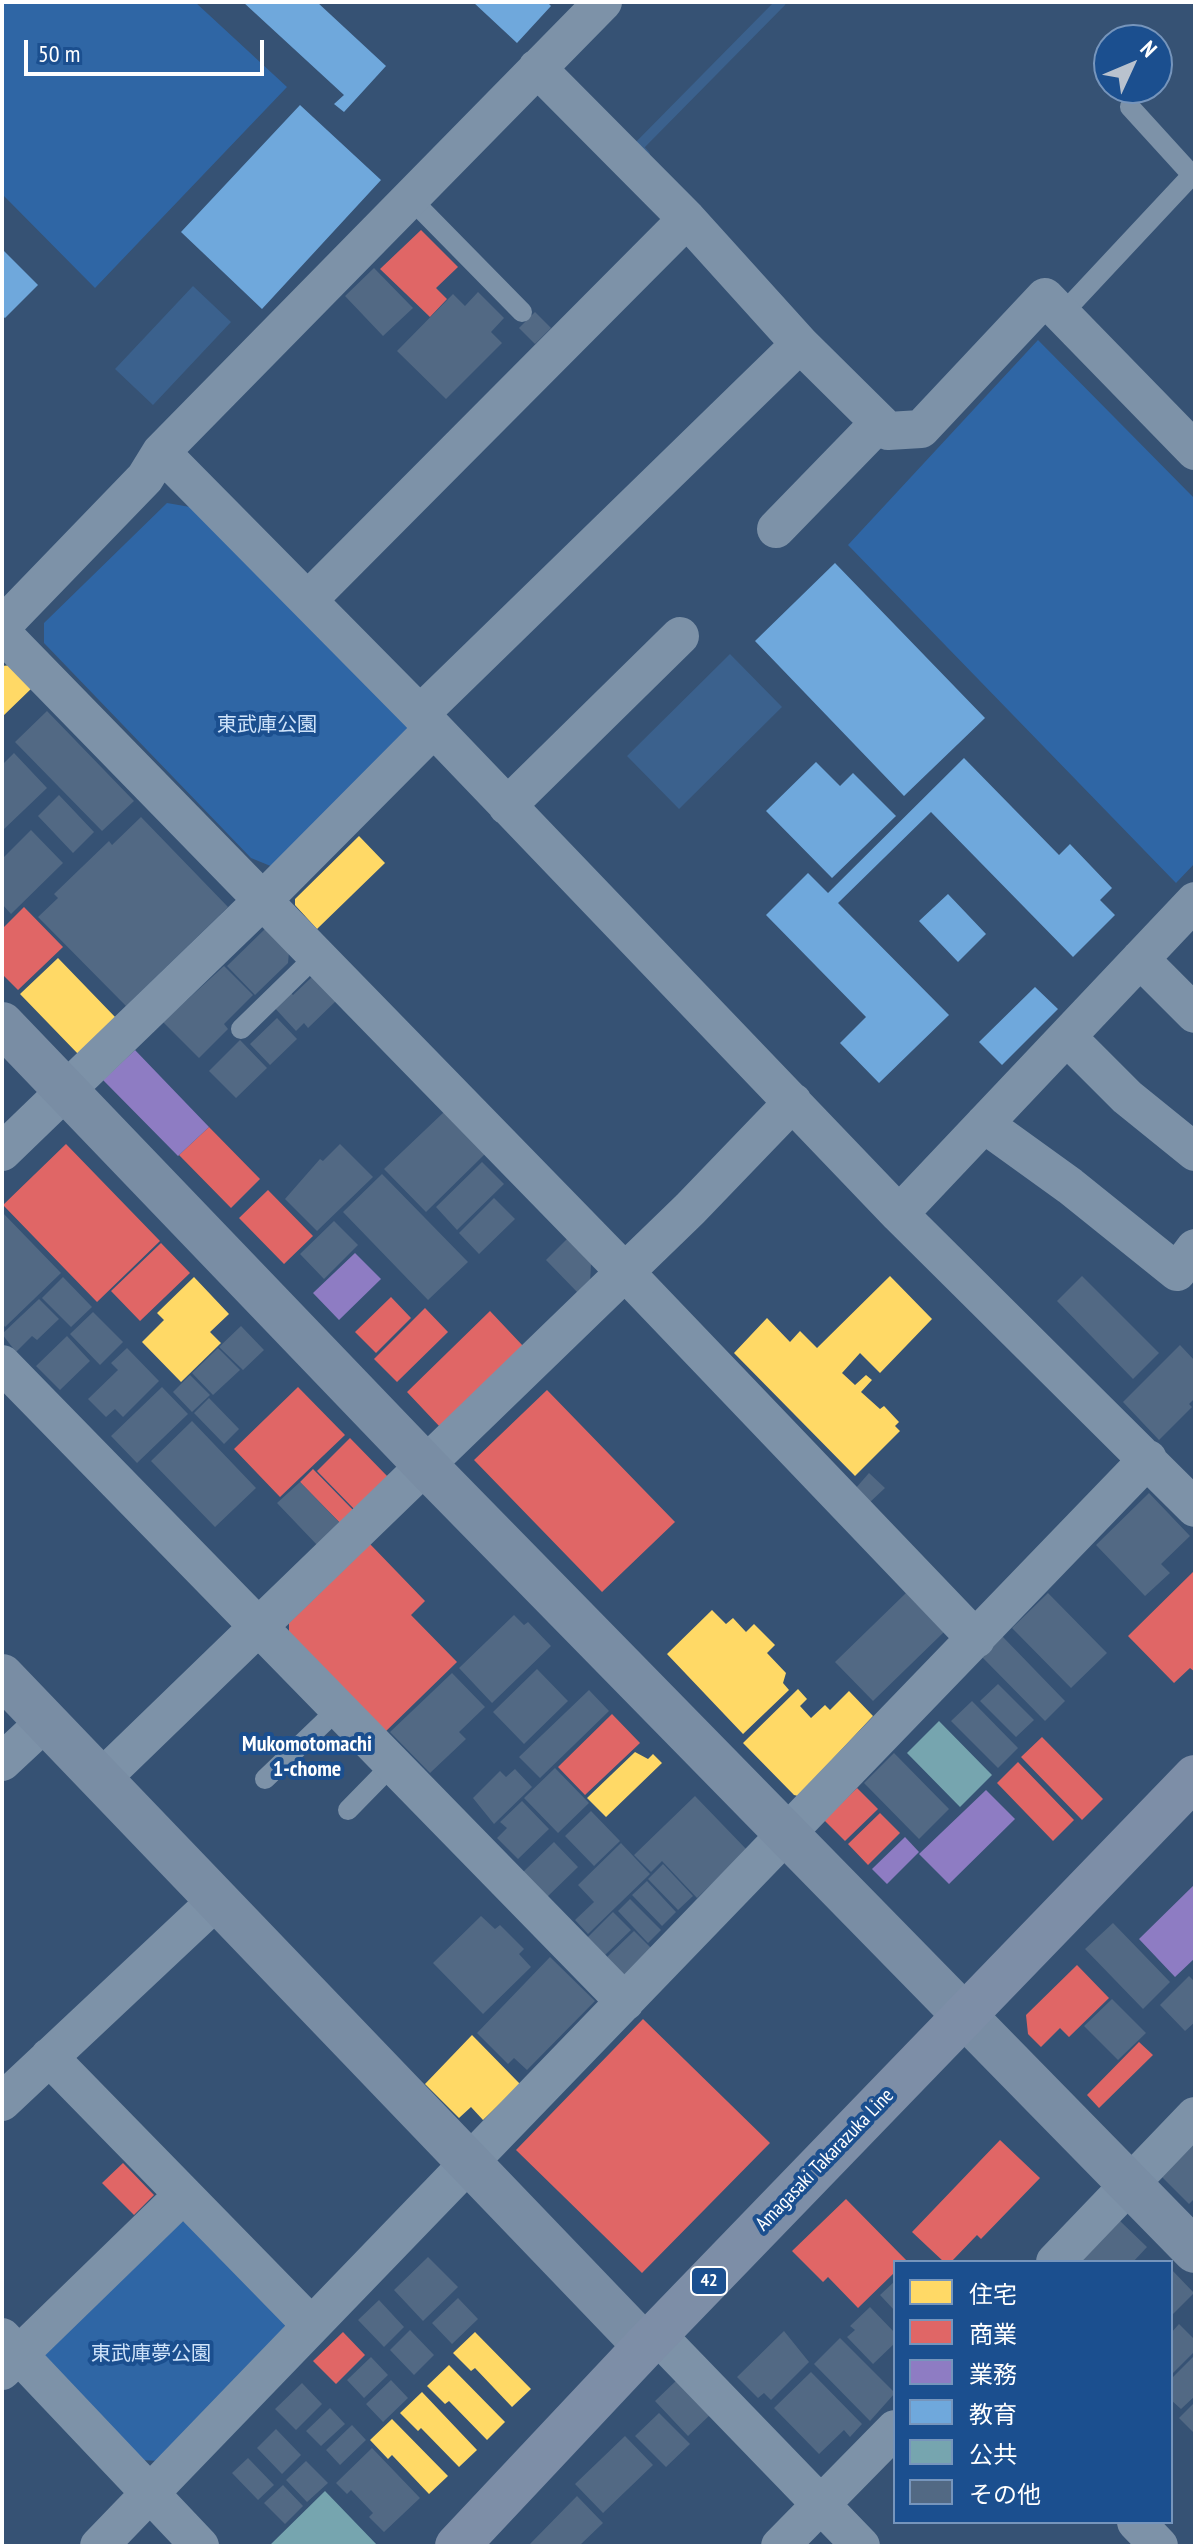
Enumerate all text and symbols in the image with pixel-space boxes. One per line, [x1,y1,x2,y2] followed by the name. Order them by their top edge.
[28,24,268,74] scale bar
[1093,24,1173,104] north arrow
[1135,35,1163,63] text: N
[38,38,80,69] text: 50 m
[217,713,317,737] park label: 東武庫公園
[242,1732,372,1784] district label: Mukomotomachi 1-chome
[751,2084,899,2236] street label: Amagasaki Takarazuka Line
[893,2260,1173,2524] legend
[691,2267,727,2295] road number: 42
[969,2279,1017,2310] text: 住宅
[969,2319,1017,2350] text: 商業
[91,2342,211,2366] park label: 東武庫夢公園
[969,2359,1017,2390] text: 業務
[969,2399,1017,2430] text: 教育
[969,2439,1017,2470] text: 公共
[969,2479,1041,2510] text: その他

